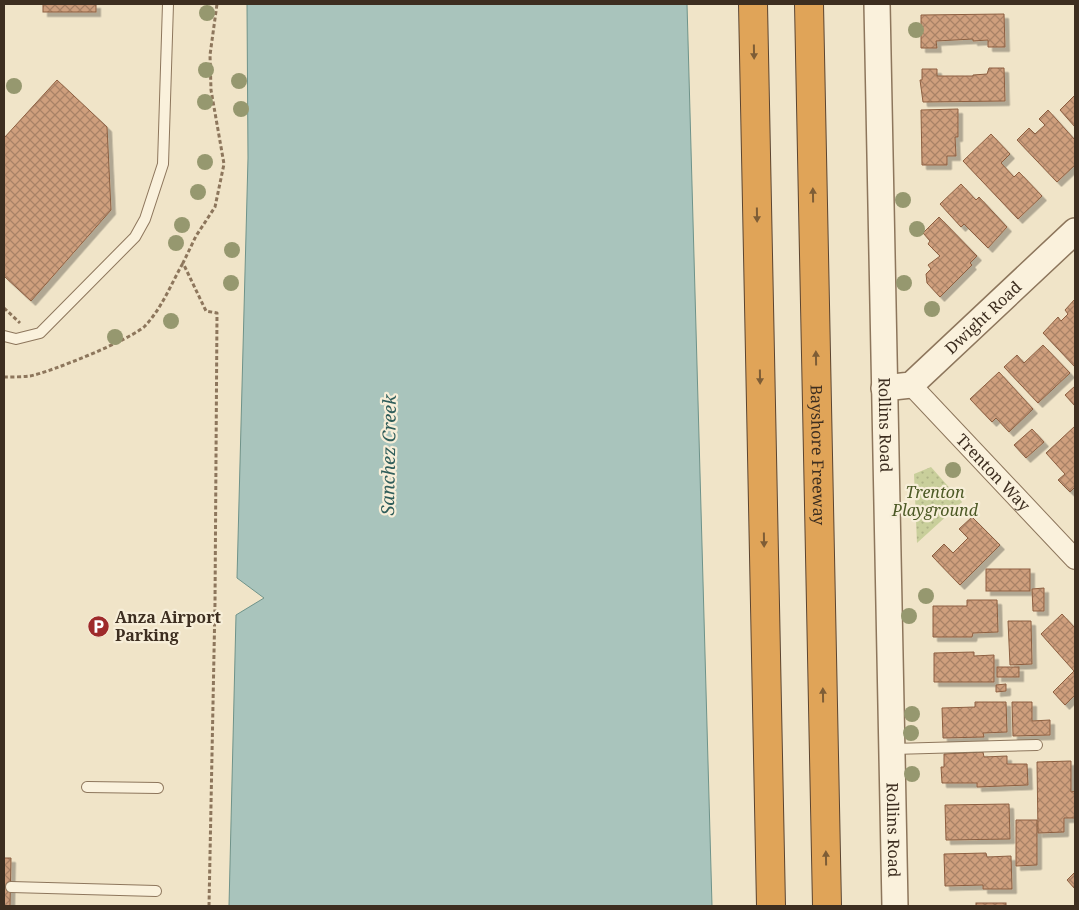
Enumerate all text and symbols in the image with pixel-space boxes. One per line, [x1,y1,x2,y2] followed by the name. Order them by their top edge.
[750,45,758,61] one-way arrow
[808,187,816,203] one-way arrow
[753,207,761,223] one-way arrow
[940,276,1026,359] street label: Dwight Road
[812,349,820,365] one-way arrow
[756,370,764,386] one-way arrow
[873,377,897,473] street label: Rollins Road
[806,384,830,526] street label: Bayshore Freeway
[375,394,401,516] water label: Sanchez Creek
[951,429,1036,517] street label: Trenton Way
[891,481,979,521] park label: Trenton Playground
[760,532,768,548] one-way arrow
[115,606,222,646] place label: Anza Airport Parking
[87,614,111,638] parking icon: Anza Airport Parking
[818,687,826,703] one-way arrow
[882,782,905,878] street label: Rollins Road
[822,849,830,865] one-way arrow

